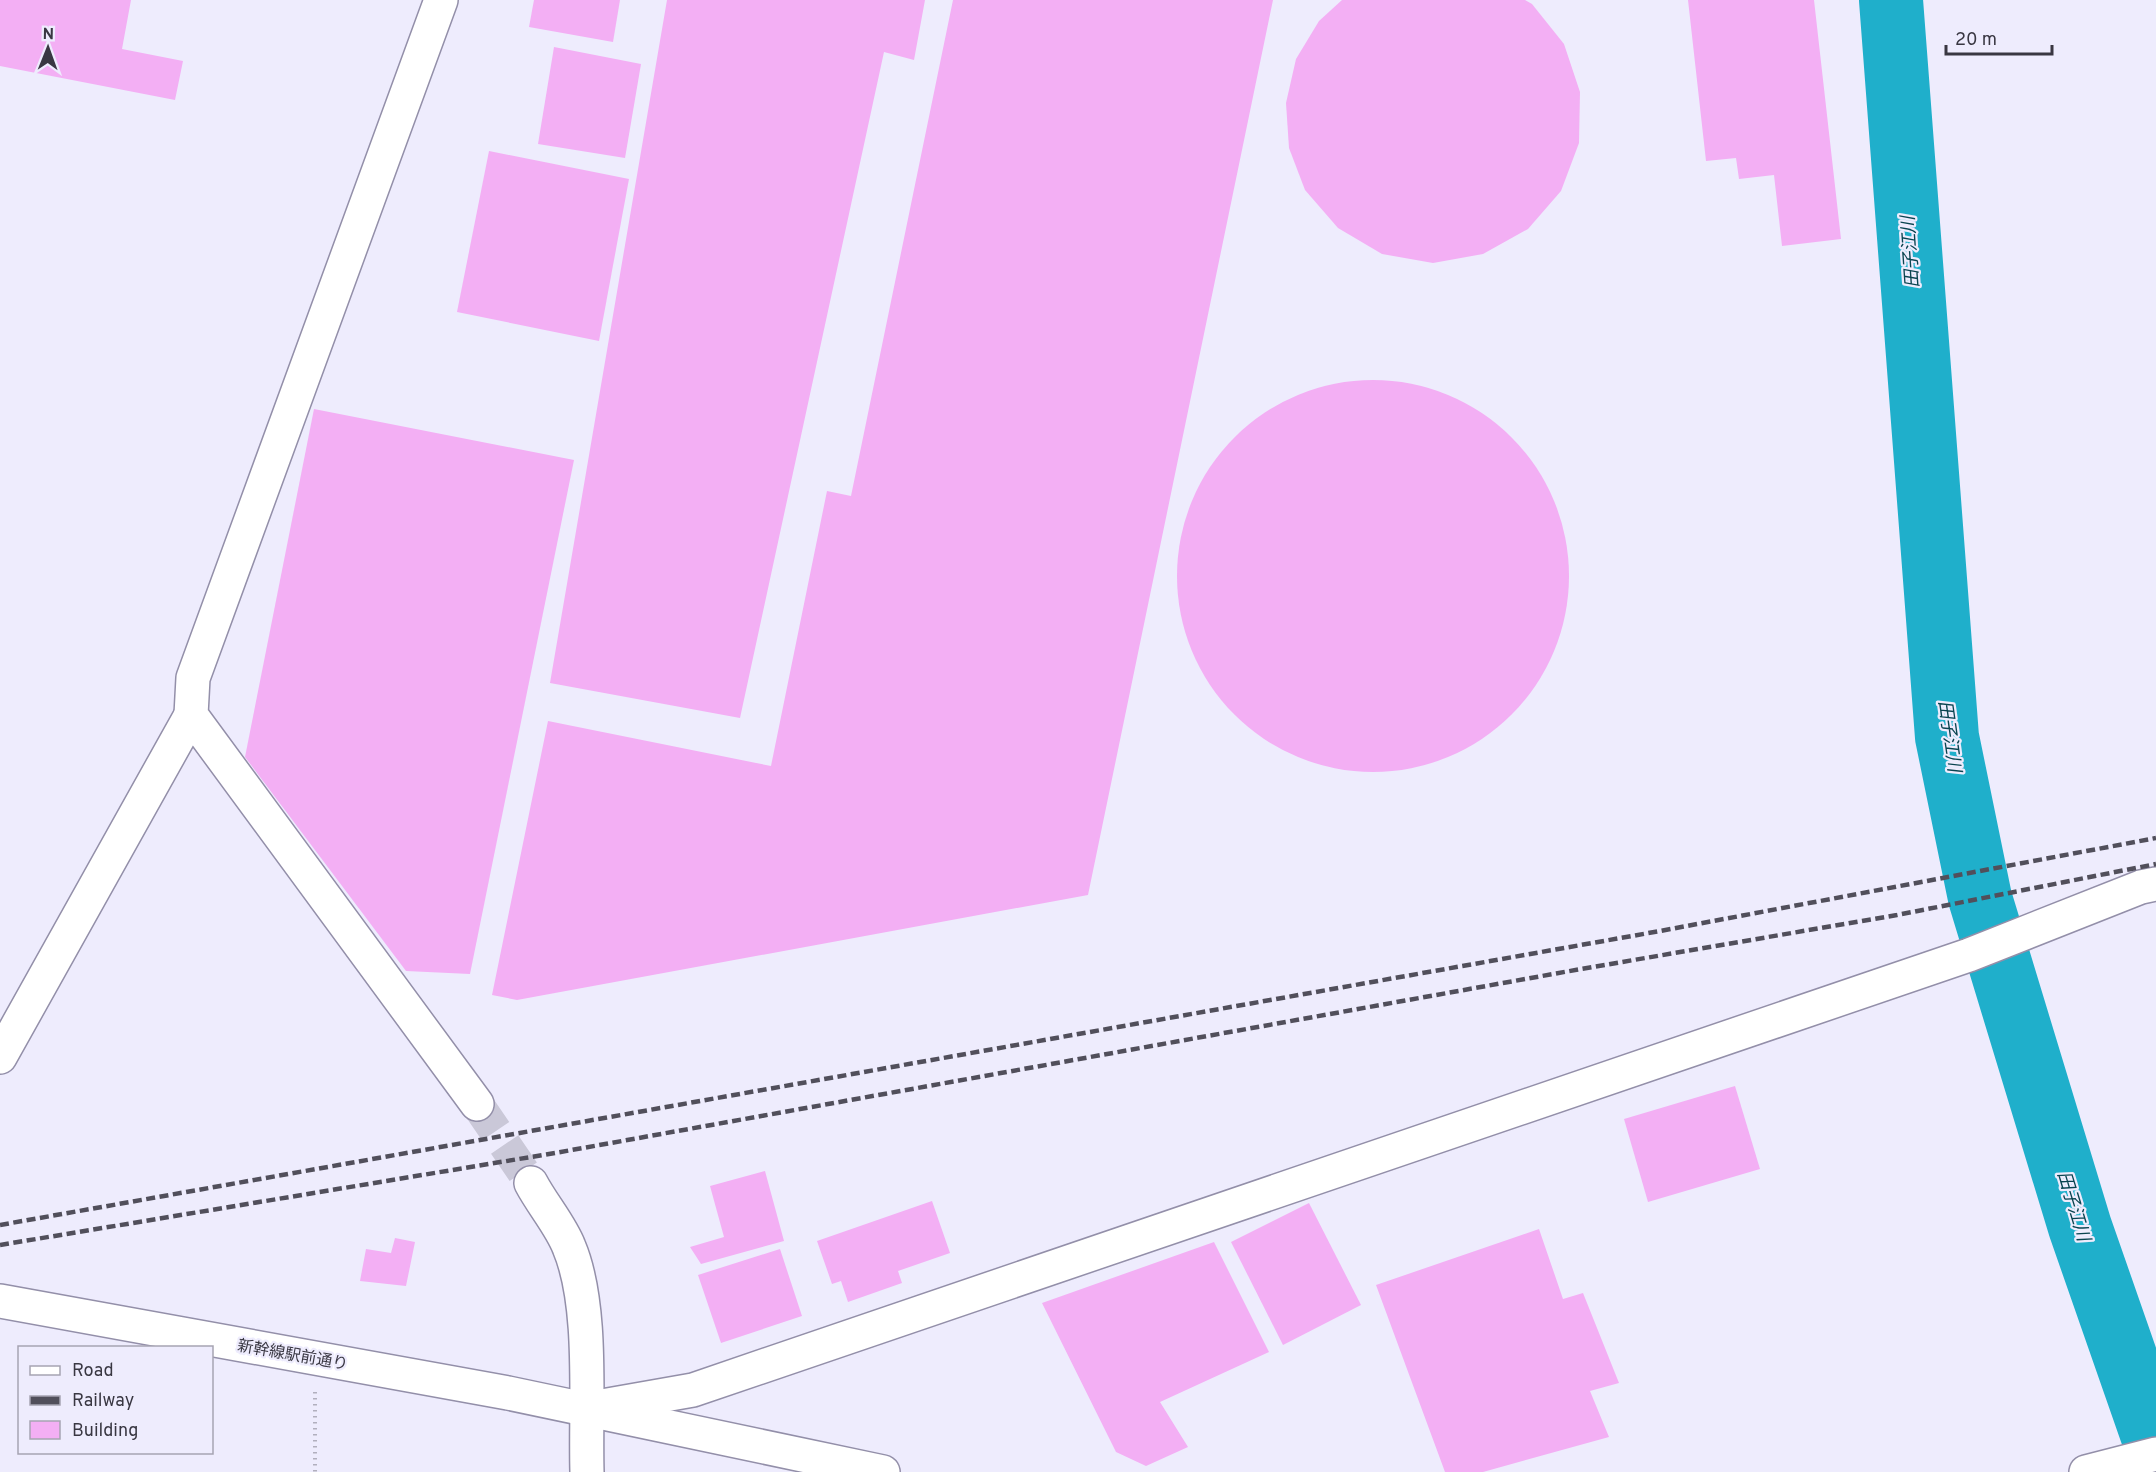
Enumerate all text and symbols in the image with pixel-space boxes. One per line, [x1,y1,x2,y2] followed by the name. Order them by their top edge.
[18,18,78,78] north arrow
[1946,18,2052,56] scale bar
[42,25,54,45] text: N
[1955,29,1997,52] text: 20 m
[1897,213,1925,289] water label: 田子江川
[1932,699,1965,775] water label: 田子江川
[2051,1169,2095,1246] water label: 田子江川
[236,1336,350,1376] street label: 新幹線駅前通り
[18,1346,213,1454] legend
[72,1360,114,1383] text: Road
[72,1390,134,1413] text: Railway
[72,1420,138,1443] text: Building

